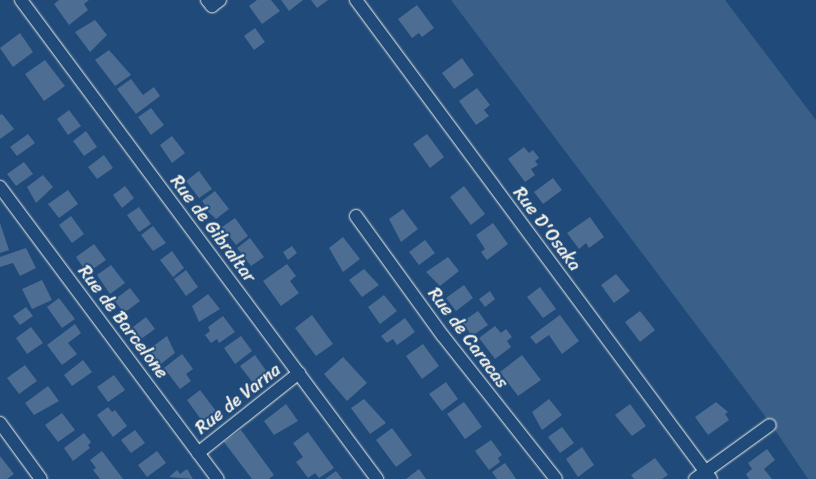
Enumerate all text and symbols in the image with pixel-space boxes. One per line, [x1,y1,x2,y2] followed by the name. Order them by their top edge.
[165,171,261,287] street label: Rue de Gibraltar
[508,183,586,275] street label: Rue D'Osaka
[73,261,173,383] street label: Rue de Barcelone
[423,284,513,392] street label: Rue de Caracas
[191,359,285,439] street label: Rue de Varna

